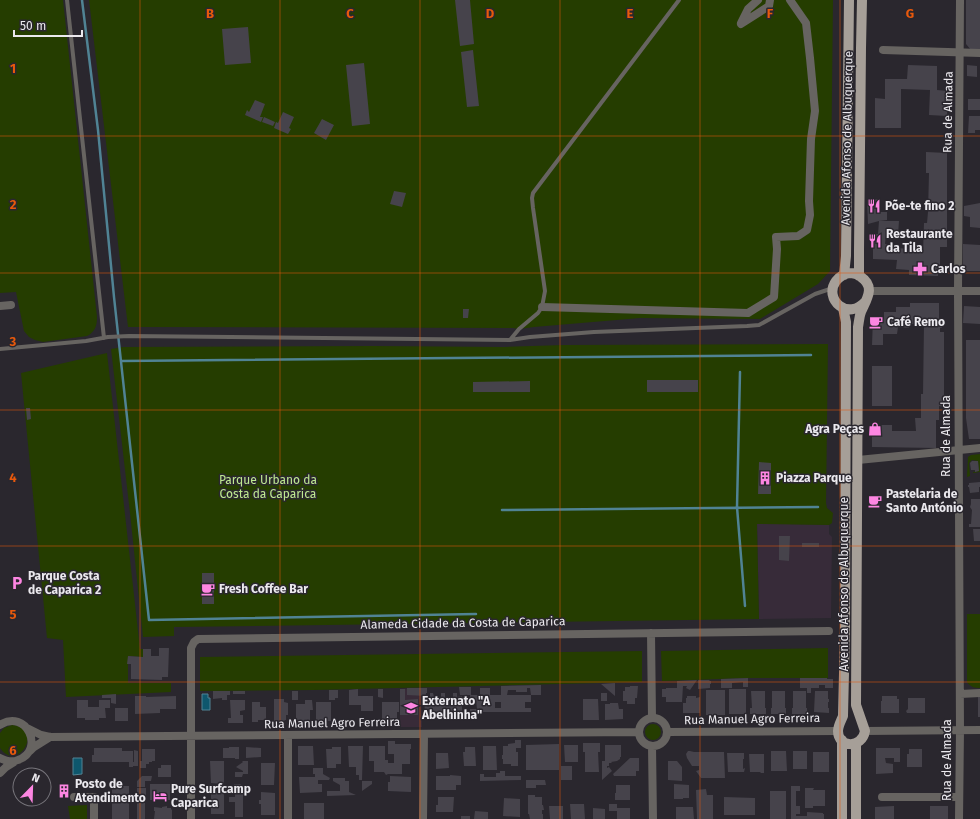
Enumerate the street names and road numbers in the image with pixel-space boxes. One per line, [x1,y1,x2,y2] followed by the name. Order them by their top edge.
[838,51,856,225] street label: Avenida Afonso de Albuquerque
[940,71,956,153] street label: Rua de Almada
[939,395,953,477] street label: Rua de Almada
[837,497,851,671] street label: Avenida Afonso de Albuquerque
[360,614,566,632] street label: Alameda Cidade da Costa de Caparica
[684,711,820,727] street label: Rua Manuel Agro Ferreira
[264,715,400,731] street label: Rua Manuel Agro Ferreira
[940,719,954,801] street label: Rua de Almada

